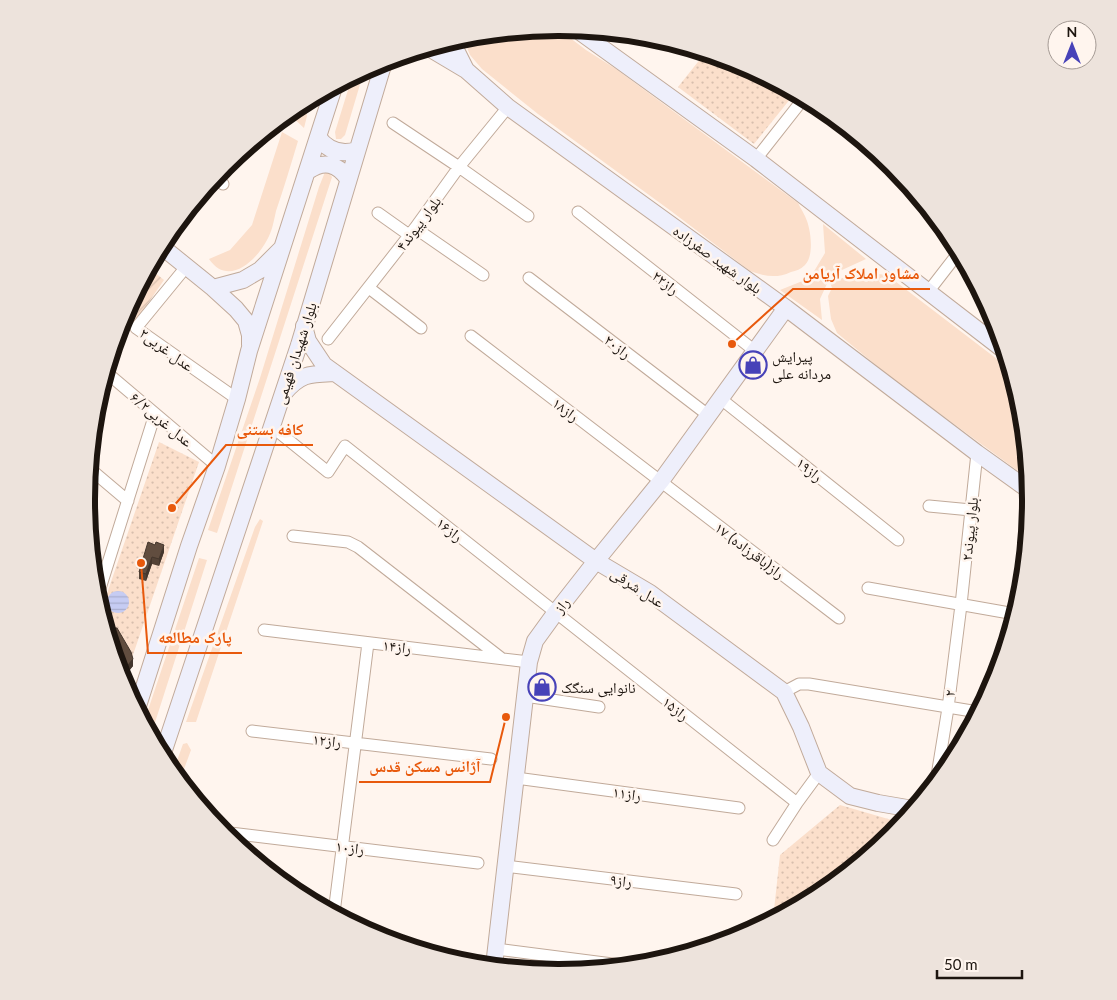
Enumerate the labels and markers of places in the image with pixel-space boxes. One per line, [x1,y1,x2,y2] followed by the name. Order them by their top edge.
[793,258,930,289] callout: مشاور املاک آریامن
[772,347,831,384] place label: پیرایش مردانه علی
[738,350,768,380] shop icon: پیرایش مردانه علی
[226,414,313,445] callout: کافه بستنی
[148,622,242,653] callout: پارک مطالعه
[527,672,557,702] shop icon: نانوایی سنگک
[561,678,636,698] place label: نانوایی سنگک
[359,751,490,782] callout: آژانس مسکن قدس

